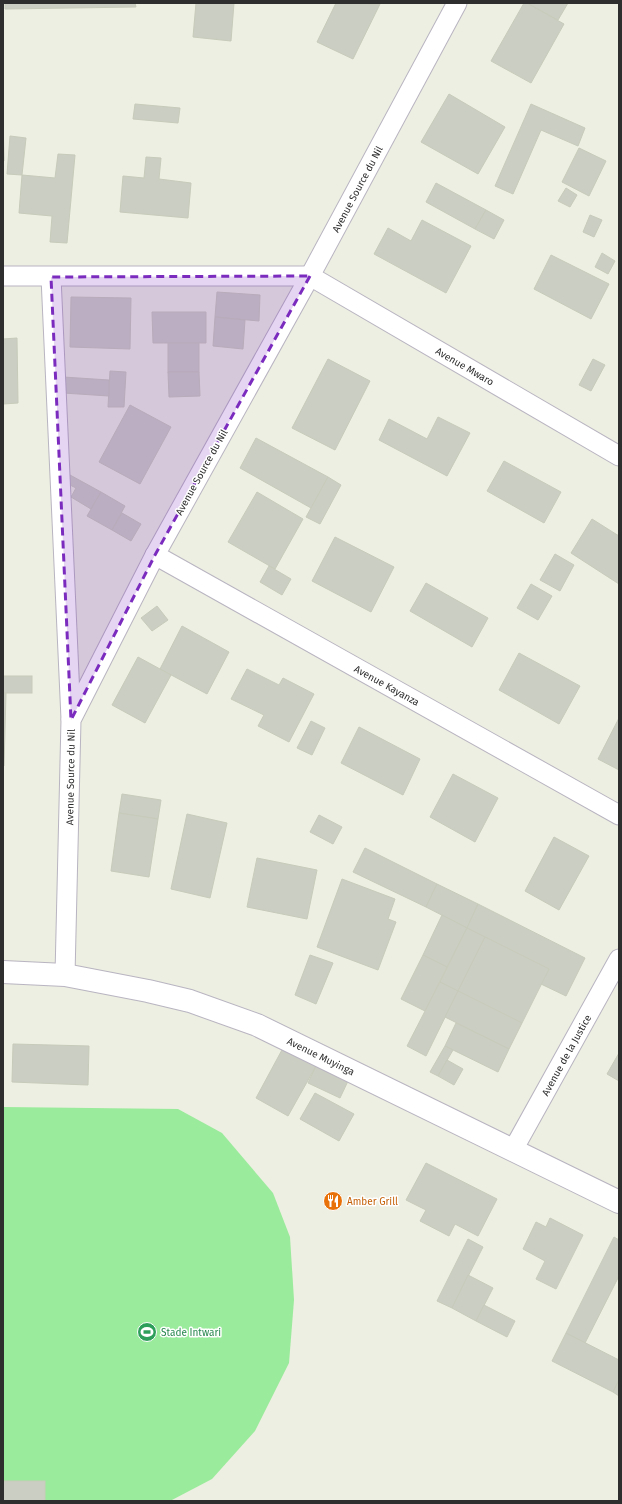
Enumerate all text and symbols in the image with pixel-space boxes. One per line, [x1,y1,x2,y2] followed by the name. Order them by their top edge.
[330,144,386,235] street label: Avenue Source du Nil
[433,345,496,389] street label: Avenue Mwaro
[173,427,230,517] street label: Avenue Source du Nil
[352,663,421,709] street label: Avenue Kayanza
[64,729,78,825] street label: Avenue Source du Nil
[540,1013,594,1098] street label: Avenue de la Justice
[285,1035,356,1078] street label: Avenue Muyinga
[322,1190,344,1212] restaurant icon: Amber Grill
[347,1196,398,1208] place label: Amber Grill
[136,1321,158,1343] sports icon: Stade Intwari
[161,1327,221,1339] place label: Stade Intwari

